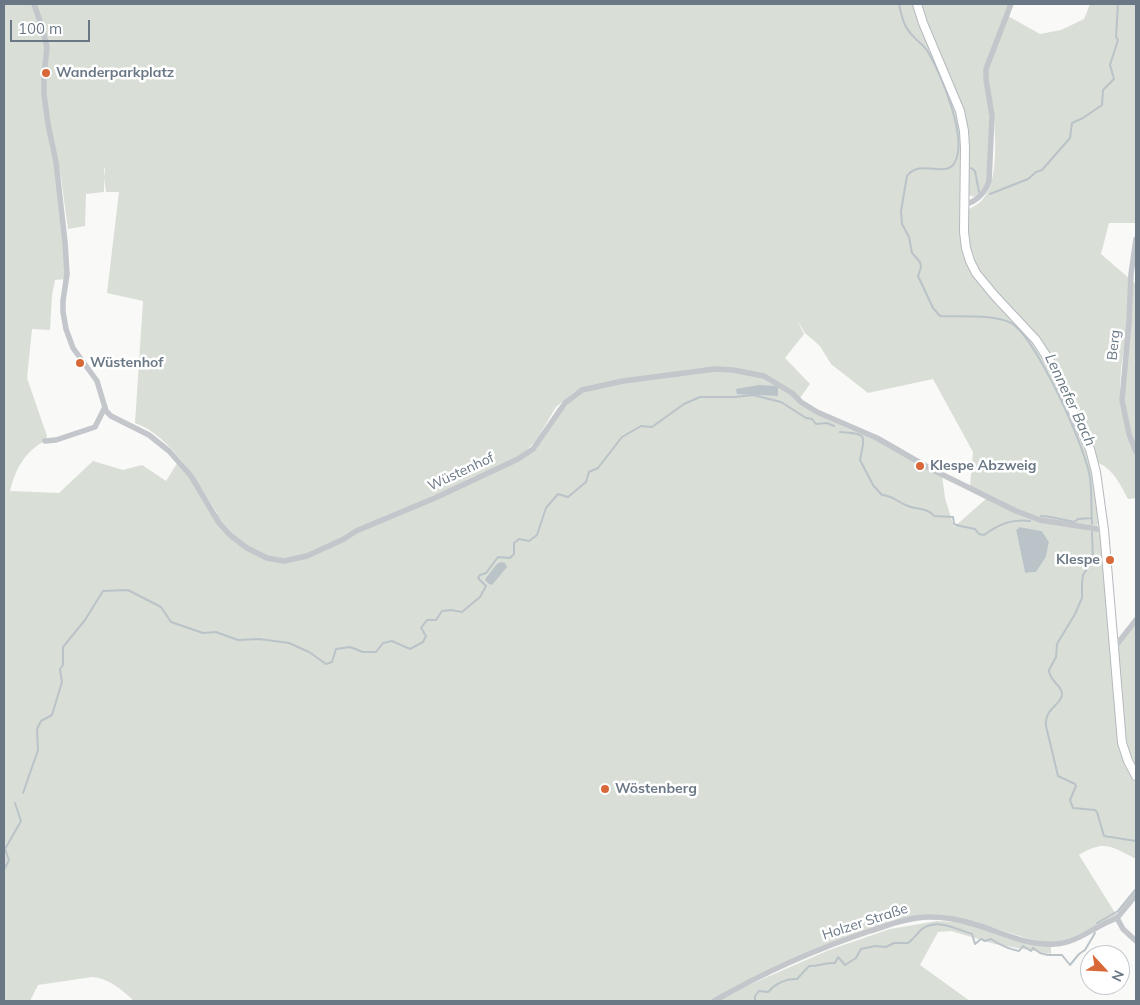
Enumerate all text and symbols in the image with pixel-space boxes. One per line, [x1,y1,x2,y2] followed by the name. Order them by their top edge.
[12,10,92,42] scale bar
[18,19,62,38] text: 100 m
[56,65,174,81] place label: Wanderparkplatz
[40,67,52,79] marker: Wanderparkplatz
[1104,329,1124,361] street label: Berg
[1041,351,1099,449] water label: Lennefer Bach
[90,355,163,371] place label: Wüstenhof
[74,357,86,369] marker: Wüstenhof
[425,449,497,495] street label: Wüstenhof
[930,458,1036,474] place label: Klespe Abzweig
[914,460,926,472] marker: Klespe Abzweig
[1056,552,1100,568] place label: Klespe
[1104,554,1116,566] marker: Klespe
[615,781,697,797] place label: Wöstenberg
[599,783,611,795] marker: Wöstenberg
[820,900,910,944] street label: Holzer Straße
[1080,945,1130,995] north arrow
[1107,967,1128,985] text: N

